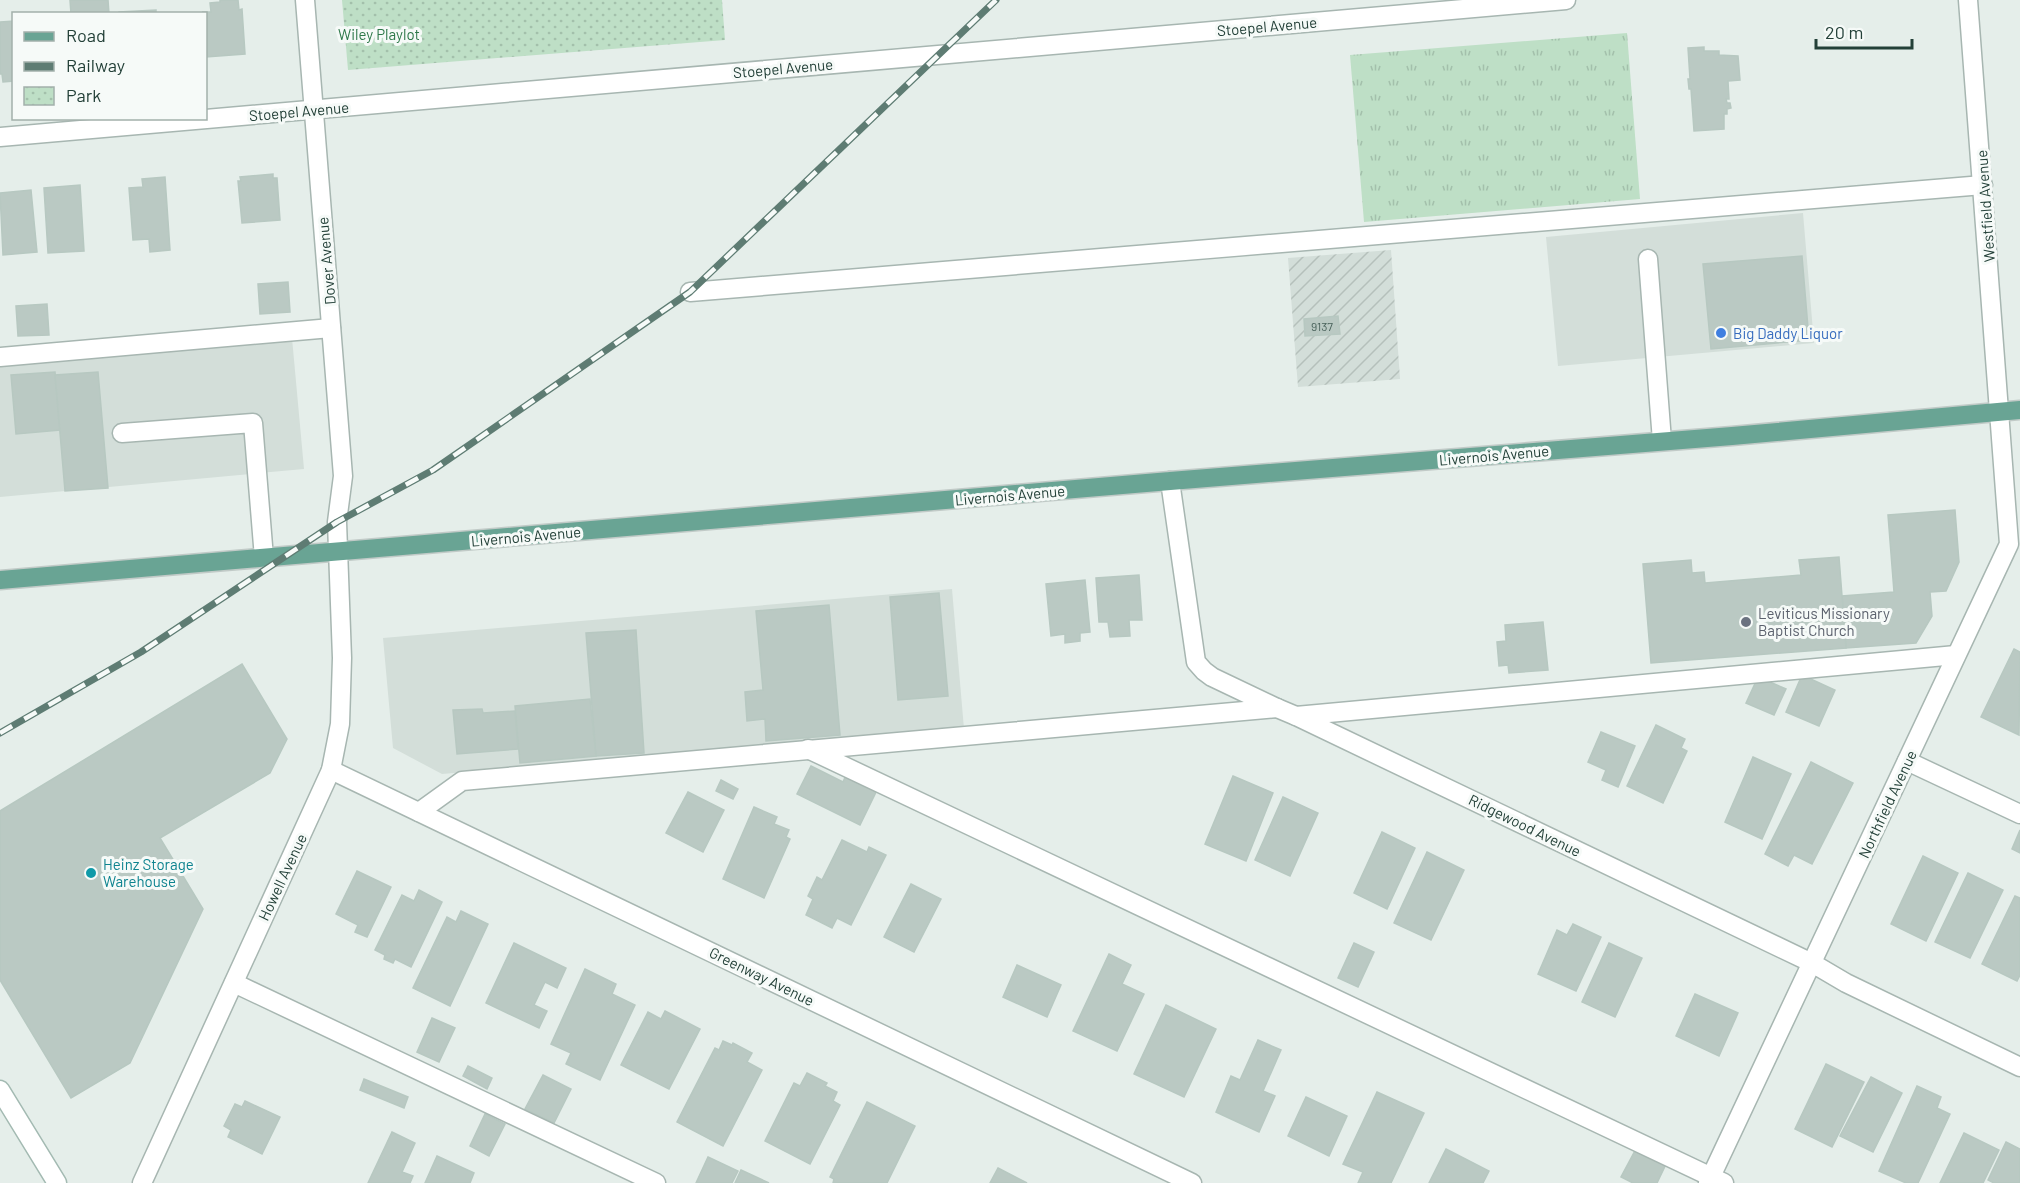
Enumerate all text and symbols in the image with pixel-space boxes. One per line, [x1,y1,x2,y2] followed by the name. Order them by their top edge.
[12,12,207,120] legend
[1816,12,1912,50] scale bar
[1216,13,1318,39] street label: Stoepel Avenue
[1825,21,1863,43] text: 20 m
[66,24,106,46] text: Road
[338,25,420,43] park label: Wiley Playlot
[66,54,125,76] text: Railway
[732,55,834,81] street label: Stoepel Avenue
[66,84,101,106] text: Park
[248,98,350,124] street label: Stoepel Avenue
[1972,149,1998,263] street label: Westfield Avenue
[313,216,339,306] street label: Dover Avenue
[1311,319,1333,333] house number: 9137
[1733,324,1843,342] place label: Big Daddy Liquor
[1714,326,1728,340] marker: Big Daddy Liquor
[1438,441,1550,469] street label: Livernois Avenue
[954,481,1066,509] street label: Livernois Avenue
[470,522,582,550] street label: Livernois Avenue
[1758,604,1890,639] place label: Leviticus Missionary Baptist Church
[1739,615,1753,629] marker: Leviticus Missionary Baptist Church
[1854,747,1920,861] street label: Northfield Avenue
[1466,790,1584,860] street label: Ridgewood Avenue
[254,831,310,923] street label: Howell Avenue
[103,855,194,890] place label: Heinz Storage Warehouse
[84,866,98,880] marker: Heinz Storage Warehouse
[707,943,817,1009] street label: Greenway Avenue

